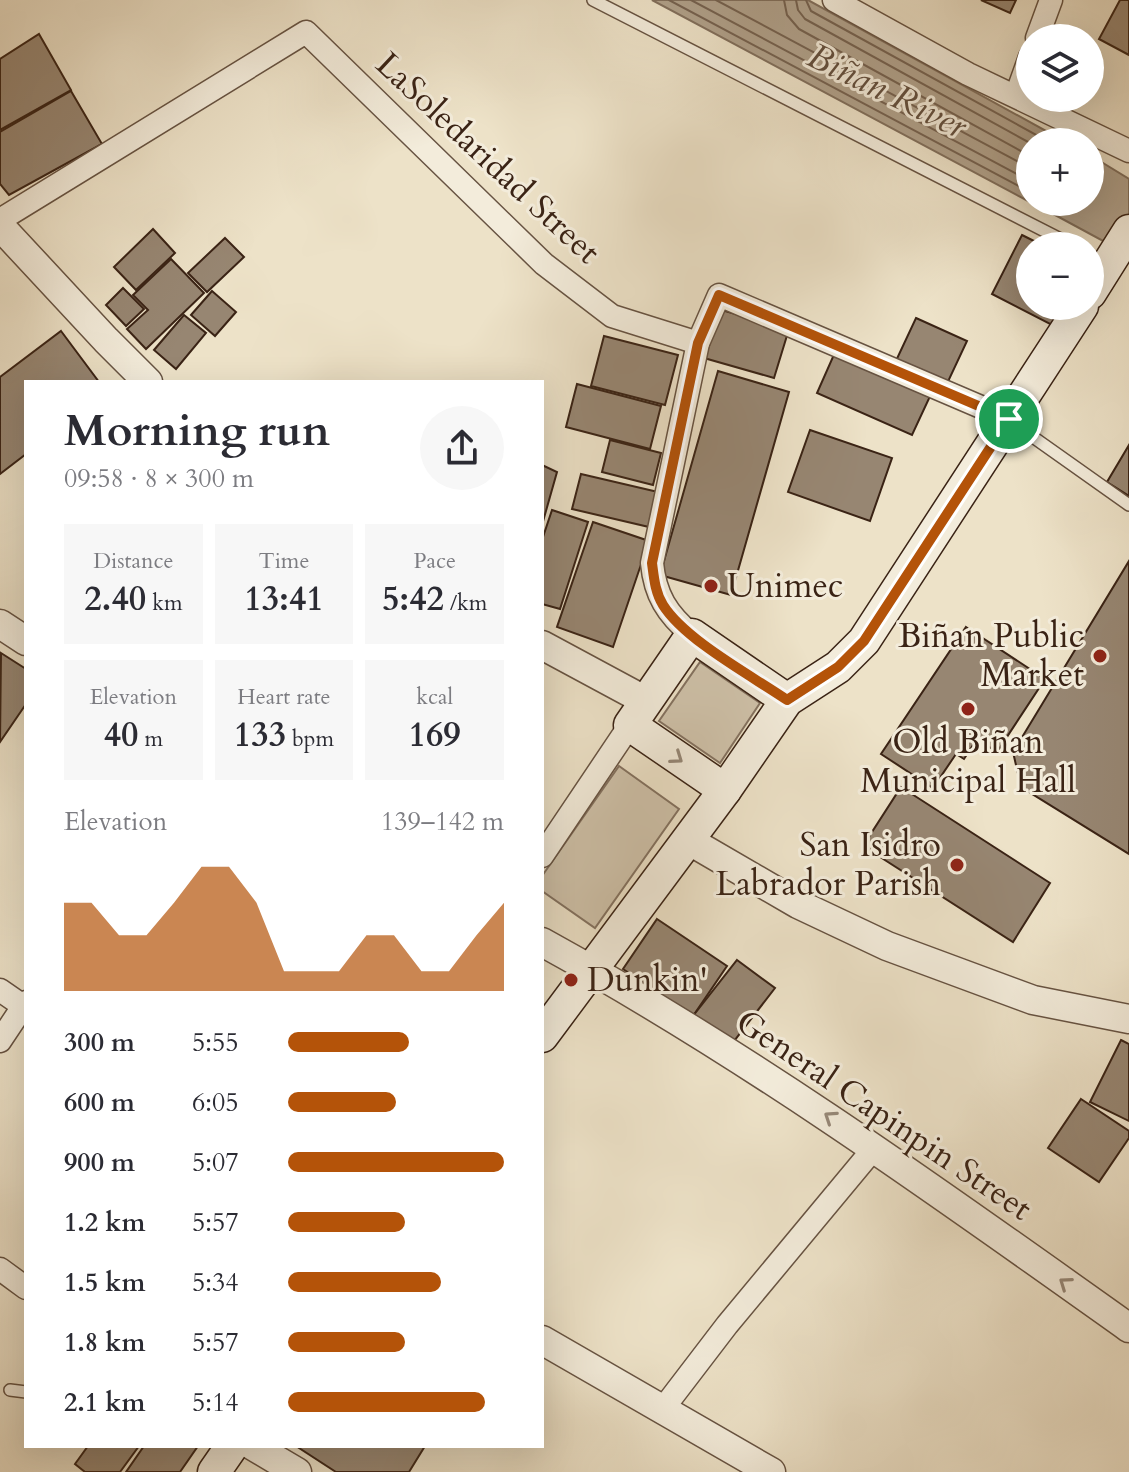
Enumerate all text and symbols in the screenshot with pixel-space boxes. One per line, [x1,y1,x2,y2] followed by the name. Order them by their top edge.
[1016,24,1104,320] map controls
[1016,24,1104,112] button: layers
[799,31,976,151] water label: Biñan River
[366,42,610,274] street label: LaSoledaridad Street
[1016,128,1104,216] button: +
[1016,232,1104,320] button: −
[975,385,1043,453] pin
[987,397,1031,441] icon: arrive
[64,401,330,461] text: Morning run
[420,406,504,490] button: share
[64,461,254,496] text: 09:58 · 8 × 300 m
[93,546,174,576] text: Distance
[259,546,309,576] text: Time
[413,546,456,576] text: Pace
[727,563,843,609] place label: Unimec
[84,576,146,622] text: 2.40
[244,576,324,622] text: 13:41
[382,576,444,622] text: 5:42
[702,577,720,595] marker: Unimec
[146,588,183,618] text: km
[444,588,487,618] text: /km
[898,613,1084,698] place label: Biñan Public Market
[1091,647,1109,665] marker: Biñan Public Market
[90,682,177,712] text: Elevation
[237,682,331,712] text: Heart rate
[416,682,453,712] text: kcal
[959,700,977,718] marker: Old Biñan Municipal Hall
[104,712,138,758] text: 40
[234,712,286,758] text: 133
[409,712,461,758] text: 169
[860,719,1076,804] place label: Old Biñan Municipal Hall
[138,724,163,754] text: m
[286,724,334,754] text: bpm
[669,748,683,763] one-way arrow
[64,804,167,839] text: Elevation
[381,804,504,839] text: 139–142 m
[716,822,941,907] place label: San Isidro Labrador Parish
[948,856,966,874] marker: San Isidro Labrador Parish
[587,957,707,1003] place label: Dunkin'
[562,971,580,989] marker: Dunkin'
[727,999,1041,1231] street label: General Capinpin Street
[64,1025,135,1060] text: 300 m
[192,1025,239,1060] text: 5:55
[64,1085,135,1120] text: 600 m
[192,1085,239,1120] text: 6:05
[824,1112,838,1127] one-way arrow
[64,1145,135,1180] text: 900 m
[192,1145,239,1180] text: 5:07
[64,1205,145,1240] text: 1.2 km
[192,1205,239,1240] text: 5:57
[64,1265,145,1300] text: 1.5 km
[192,1265,239,1300] text: 5:34
[1060,1278,1074,1293] one-way arrow
[64,1325,145,1360] text: 1.8 km
[192,1325,239,1360] text: 5:57
[64,1385,145,1420] text: 2.1 km
[192,1385,239,1420] text: 5:14

